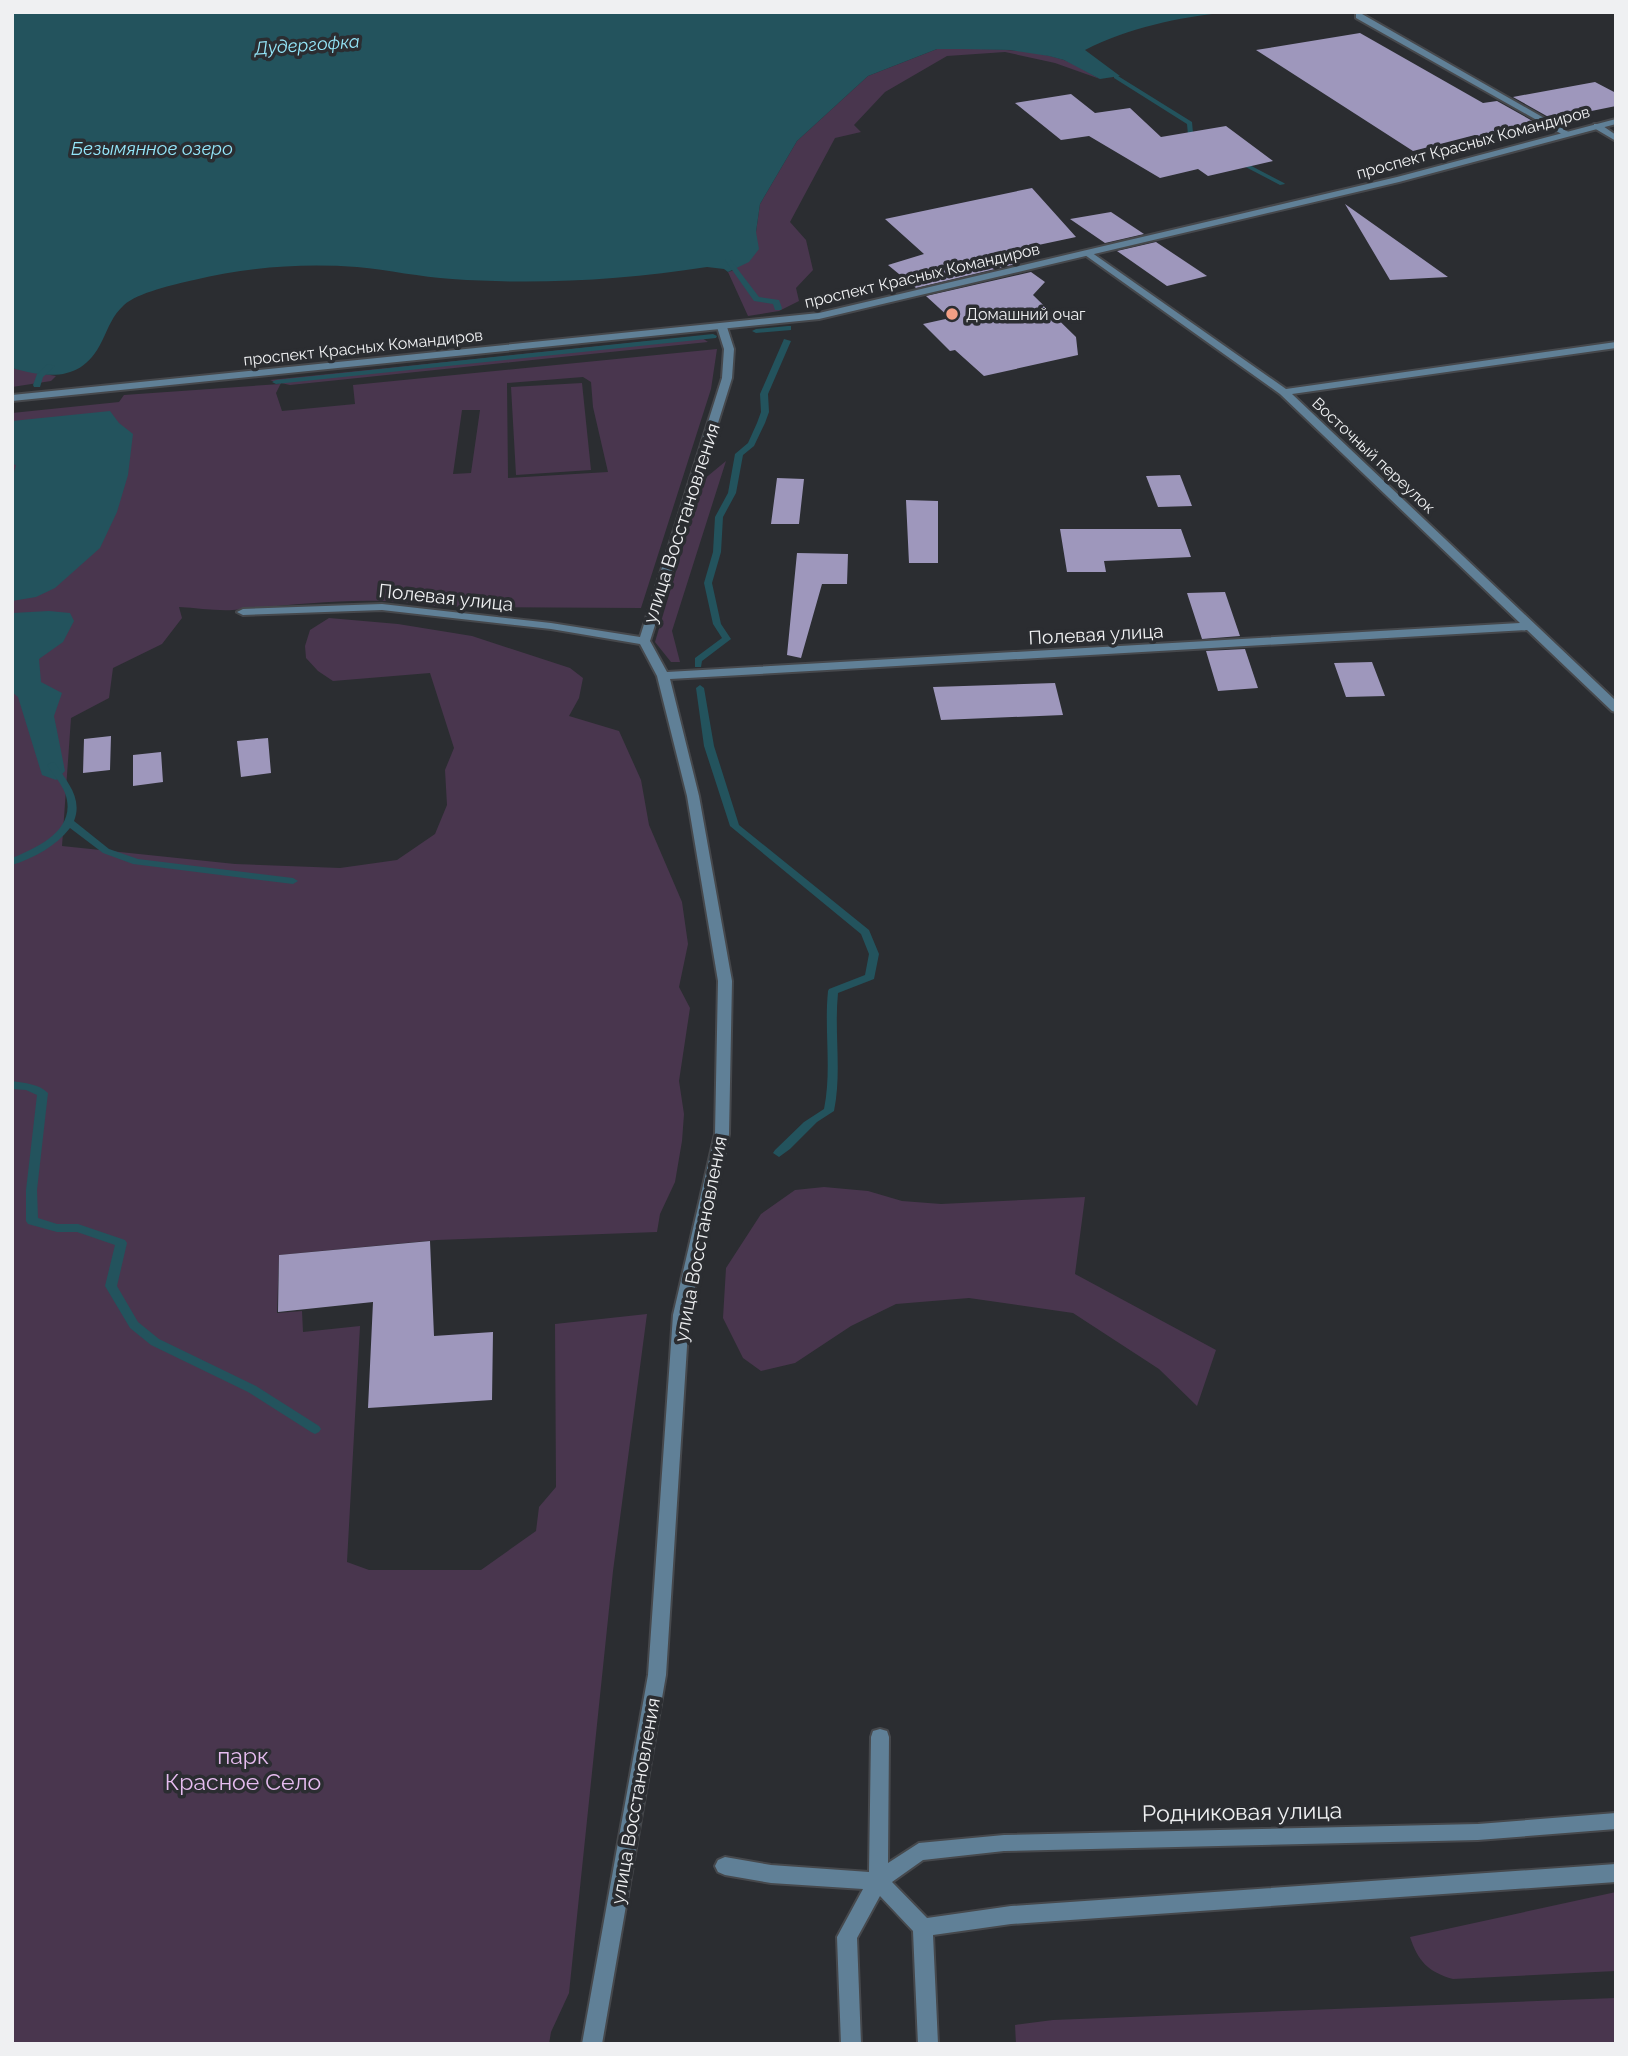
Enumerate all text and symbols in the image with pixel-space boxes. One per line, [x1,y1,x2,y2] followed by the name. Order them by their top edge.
[253,30,361,59] water label: Дудергофка
[1354,102,1592,183] street label: проспект Красных Командиров
[71,138,233,159] water label: Безымянное озеро
[803,239,1042,312] street label: проспект Красных Командиров
[966,305,1086,324] place label: Домашний очаг
[944,306,960,322] marker: Домашний очаг
[242,325,484,370] street label: проспект Красных Командиров
[1308,393,1439,517] street label: Восточный переулок
[638,420,724,626] street label: улица Восстановления
[378,579,514,615] street label: Полевая улица
[1028,619,1164,649] street label: Полевая улица
[669,1134,731,1344] street label: улица Восстановления
[606,1696,664,1906] street label: улица Восстановления
[165,1742,321,1795] park label: парк Красное Село
[1142,1796,1342,1827] street label: Родниковая улица

